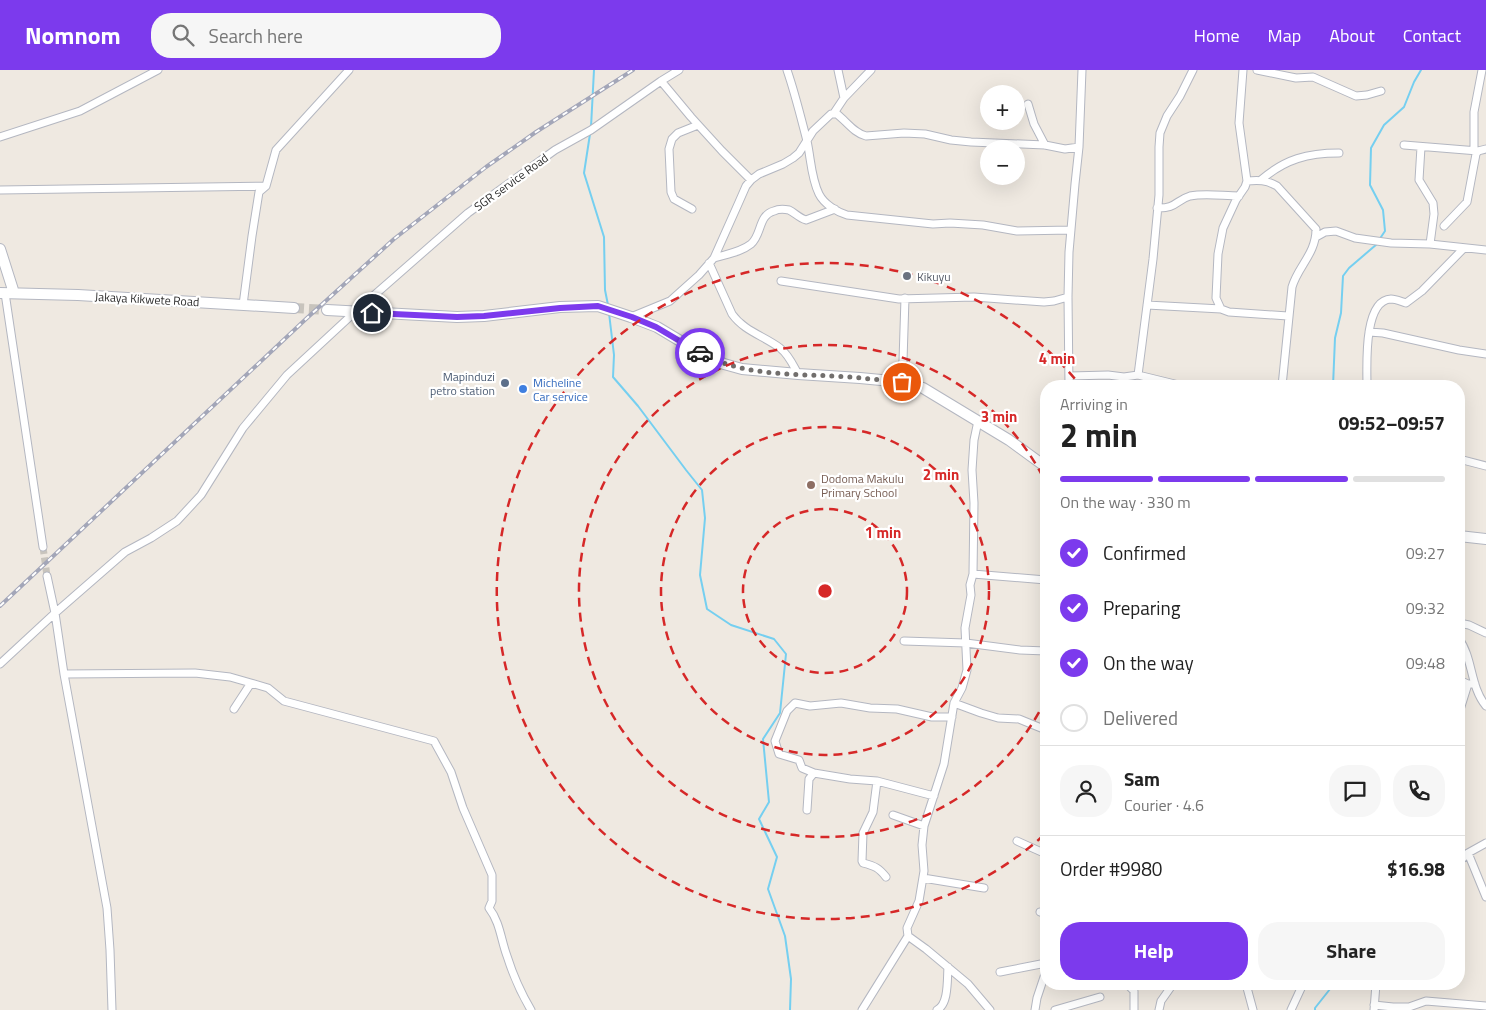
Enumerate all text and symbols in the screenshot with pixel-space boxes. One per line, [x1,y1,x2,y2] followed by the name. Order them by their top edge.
[151,13,501,58] search box
[25,17,121,53] text: Nomnom
[169,21,197,49] icon: search
[209,21,303,50] text: Search here
[1194,22,1240,49] text: Home
[1268,22,1301,49] text: Map
[1329,22,1375,49] text: About
[1403,22,1461,49] text: Contact
[980,85,1025,185] map controls
[980,85,1025,130] button: +
[980,140,1025,185] button: −
[470,148,552,216] street label: SGR service Road
[917,267,951,286] place label: Kikuyu
[901,270,913,282] marker: Kikuyu
[94,287,200,311] street label: Jakaya Kikwete Road
[351,292,393,334] pin
[358,299,386,327] icon: home
[675,328,725,378] courier
[686,339,714,367] icon: car
[1039,347,1075,370] text: 4 min
[881,361,923,403] pin
[430,367,495,400] place label: Mapinduzi petro station
[888,368,916,396] icon: bag
[533,373,588,406] place label: Micheline Car service
[499,377,511,389] marker: Mapinduzi petro station
[517,383,529,395] marker: Micheline Car service
[1060,392,1128,416] text: Arriving in
[981,405,1017,428] text: 3 min
[1338,408,1445,437] text: 09:52–09:57
[1060,411,1138,459] text: 2 min
[923,463,959,486] text: 2 min
[821,469,904,502] place label: Dodoma Makulu Primary School
[805,479,817,491] marker: Dodoma Makulu Primary School
[1060,490,1191,514] text: On the way · 330 m
[865,521,901,544] text: 1 min
[1103,538,1186,567] text: Confirmed
[1060,539,1088,567] icon: check
[1406,541,1445,565] text: 09:27
[816,582,834,600] centre of rings
[1103,593,1180,622] text: Preparing
[1060,594,1088,622] icon: check
[1406,596,1445,620] text: 09:32
[1103,648,1194,677] text: On the way
[1060,649,1088,677] icon: check
[1406,651,1445,675] text: 09:48
[1103,703,1178,732] text: Delivered
[1124,764,1160,793] text: Sam
[1060,765,1112,817] button: person
[1329,765,1381,817] button: chat
[1393,765,1445,817] button: phone
[1124,793,1204,817] text: Courier · 4.6
[1060,854,1162,883] text: Order #9980
[1387,854,1445,883] text: $16.98
[1060,922,1248,980] button: Help
[1258,922,1445,980] button: Share

